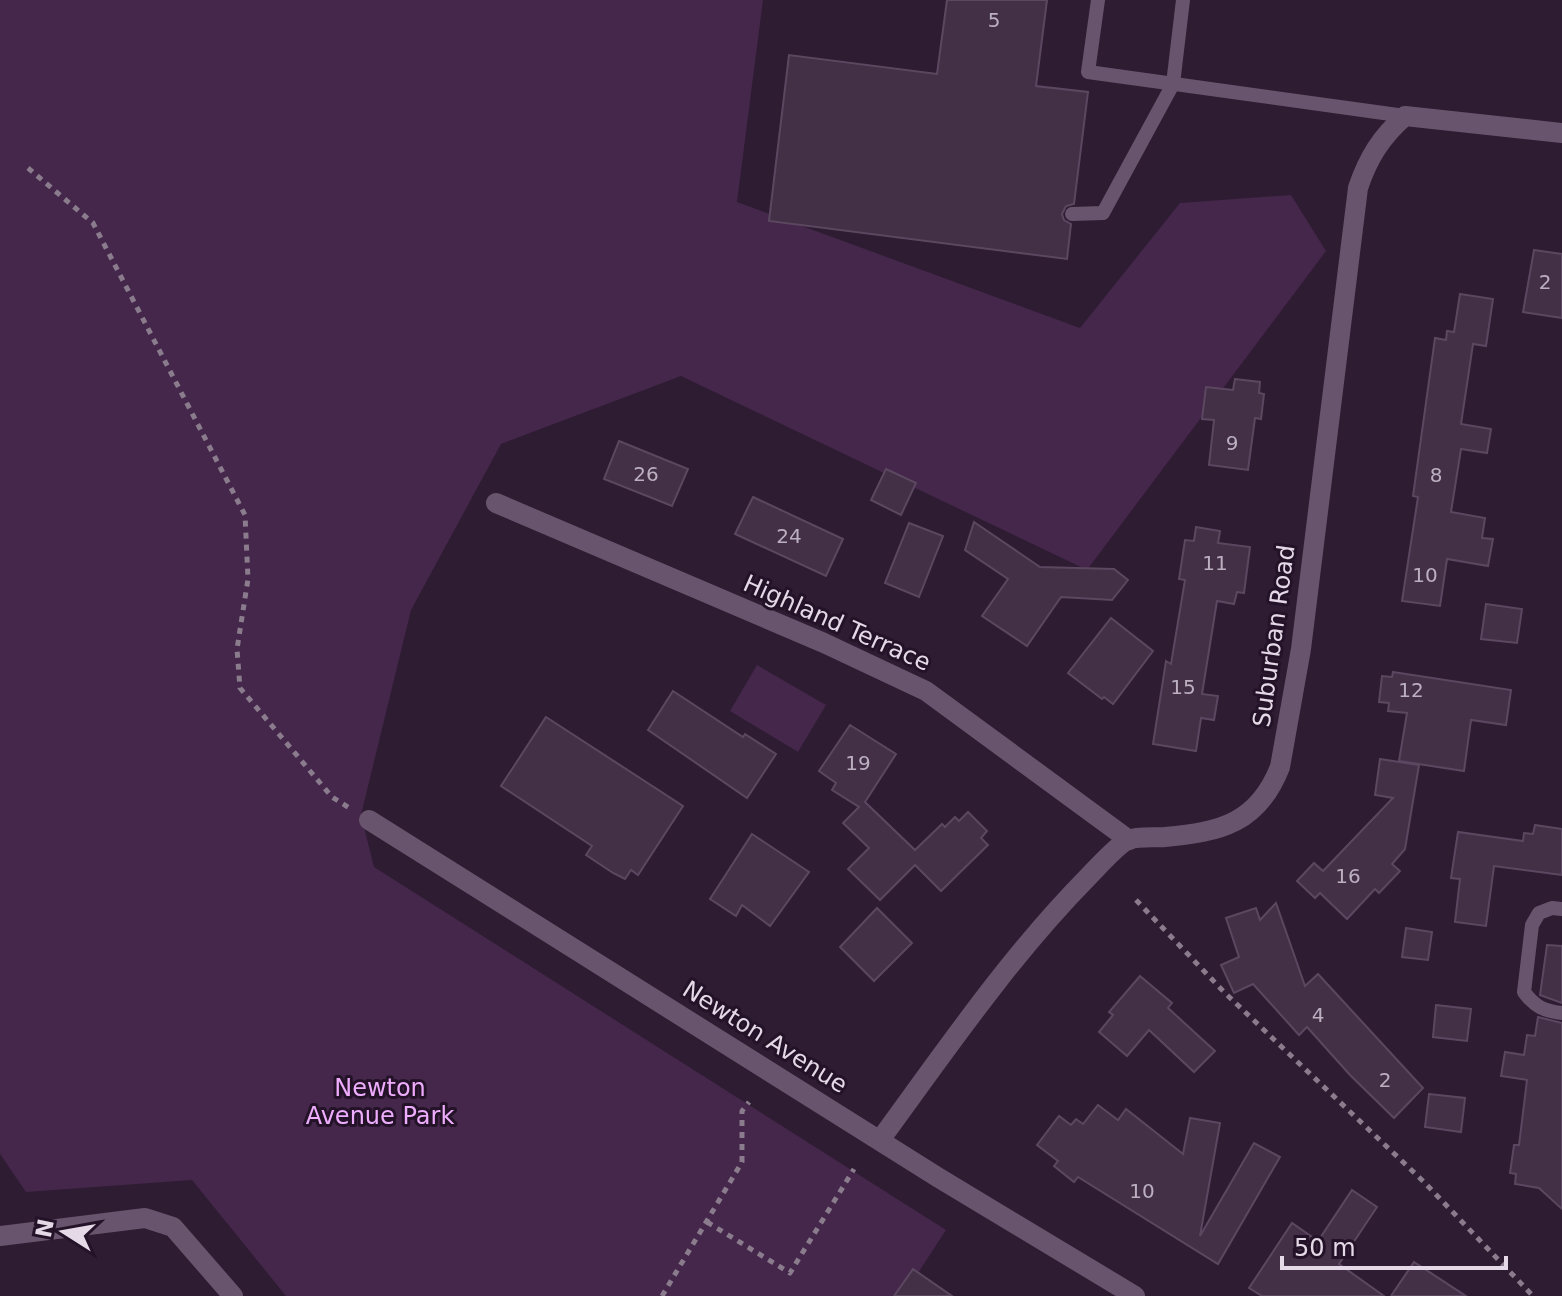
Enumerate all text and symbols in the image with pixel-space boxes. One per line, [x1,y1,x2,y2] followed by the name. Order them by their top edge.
[988,8,1000,32] house number: 5
[1539,270,1551,294] house number: 2
[1226,431,1238,455] house number: 9
[633,462,659,486] house number: 26
[1430,463,1442,487] house number: 8
[776,524,802,548] house number: 24
[1247,543,1301,729] street label: Suburban Road
[1202,551,1228,575] house number: 11
[1412,563,1438,587] house number: 10
[739,569,935,677] street label: Highland Terrace
[1170,675,1196,699] house number: 15
[1398,678,1424,702] house number: 12
[845,751,871,775] house number: 19
[1335,864,1361,888] house number: 16
[678,975,852,1099] street label: Newton Avenue
[1312,1003,1324,1027] house number: 4
[1379,1068,1391,1092] house number: 2
[306,1074,454,1130] park label: Newton Avenue Park
[1129,1179,1155,1203] house number: 10
[24,1192,104,1272] north arrow
[31,1217,59,1240] text: N
[1282,1220,1506,1270] scale bar
[1294,1234,1356,1262] text: 50 m

